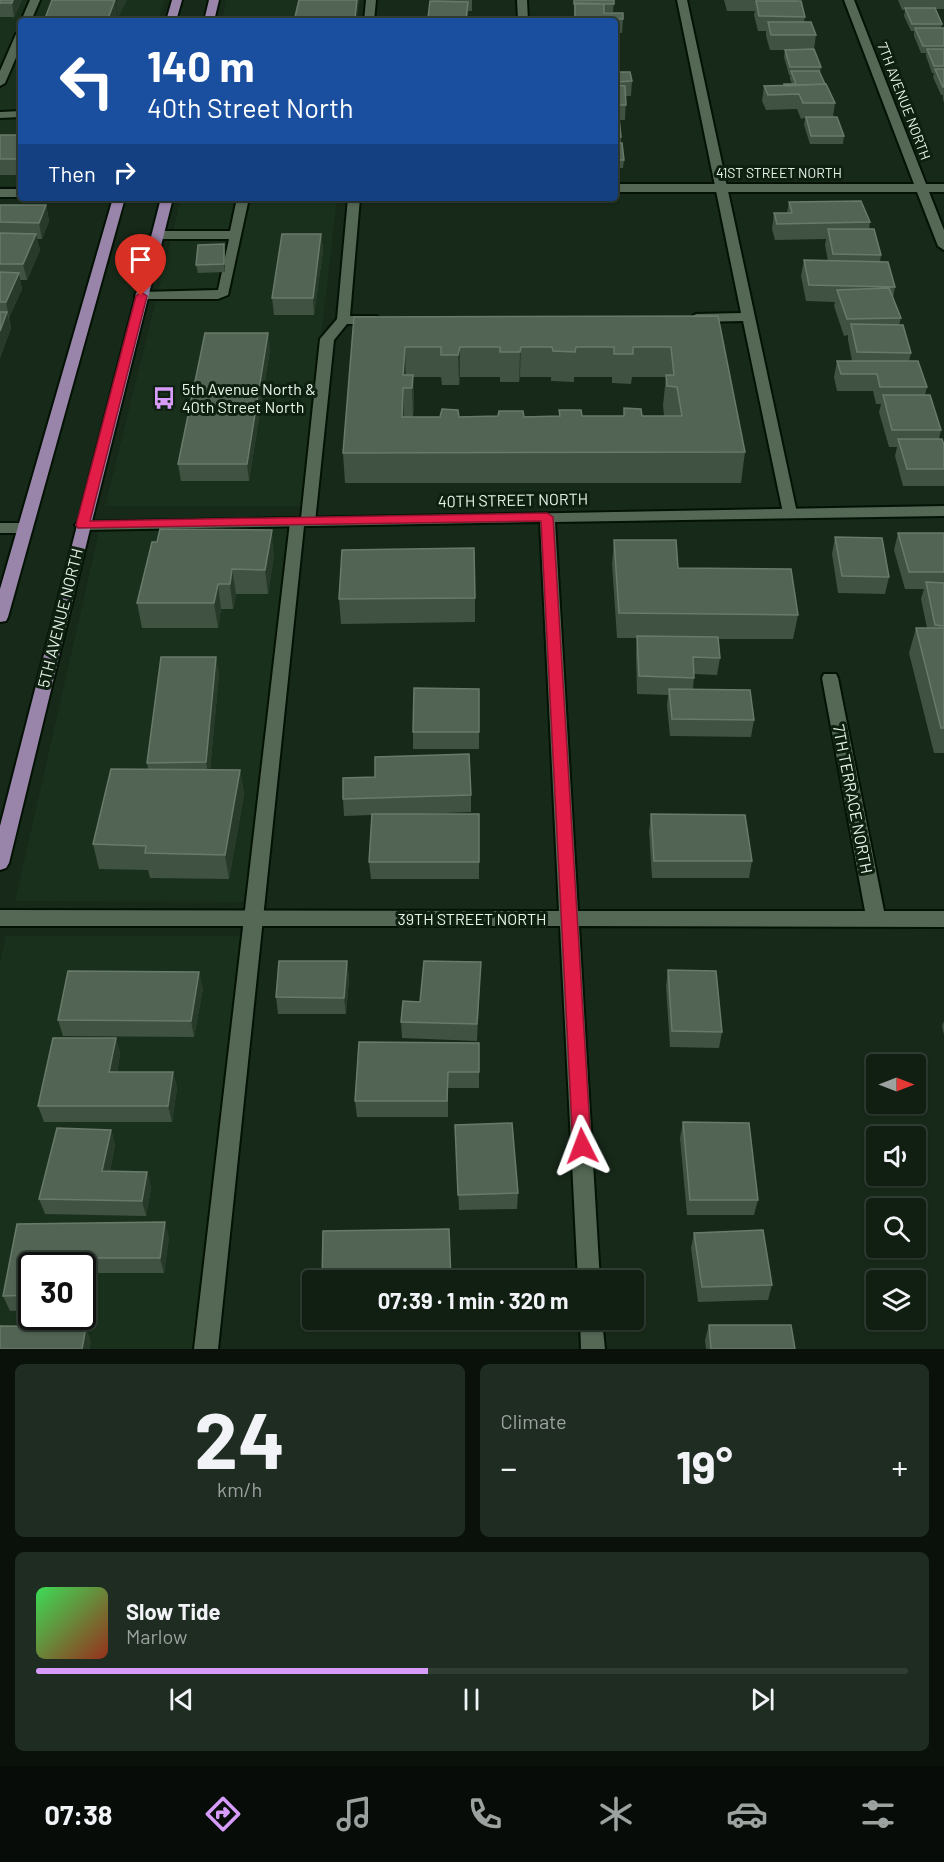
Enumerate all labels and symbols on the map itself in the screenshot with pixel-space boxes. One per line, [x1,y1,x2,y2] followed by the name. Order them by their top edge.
[874,40,935,162] street label: 7TH AVENUE NORTH
[716,164,842,181] street label: 41ST STREET NORTH
[115,234,166,296] pin
[182,379,316,416] place label: 5th Avenue North & 40th Street North
[151,385,177,411] bus stop icon: 5th Avenue North & 40th Street North
[438,489,588,510] street label: 40TH STREET NORTH
[33,546,86,690] street label: 5TH AVENUE NORTH
[830,723,877,875] street label: 7TH TERRACE NORTH
[397,909,547,928] street label: 39TH STREET NORTH
[866,1054,926,1114] north arrow
[550,1114,614,1178] position arrow
[18,1252,96,1330] speed limit sign: 30

